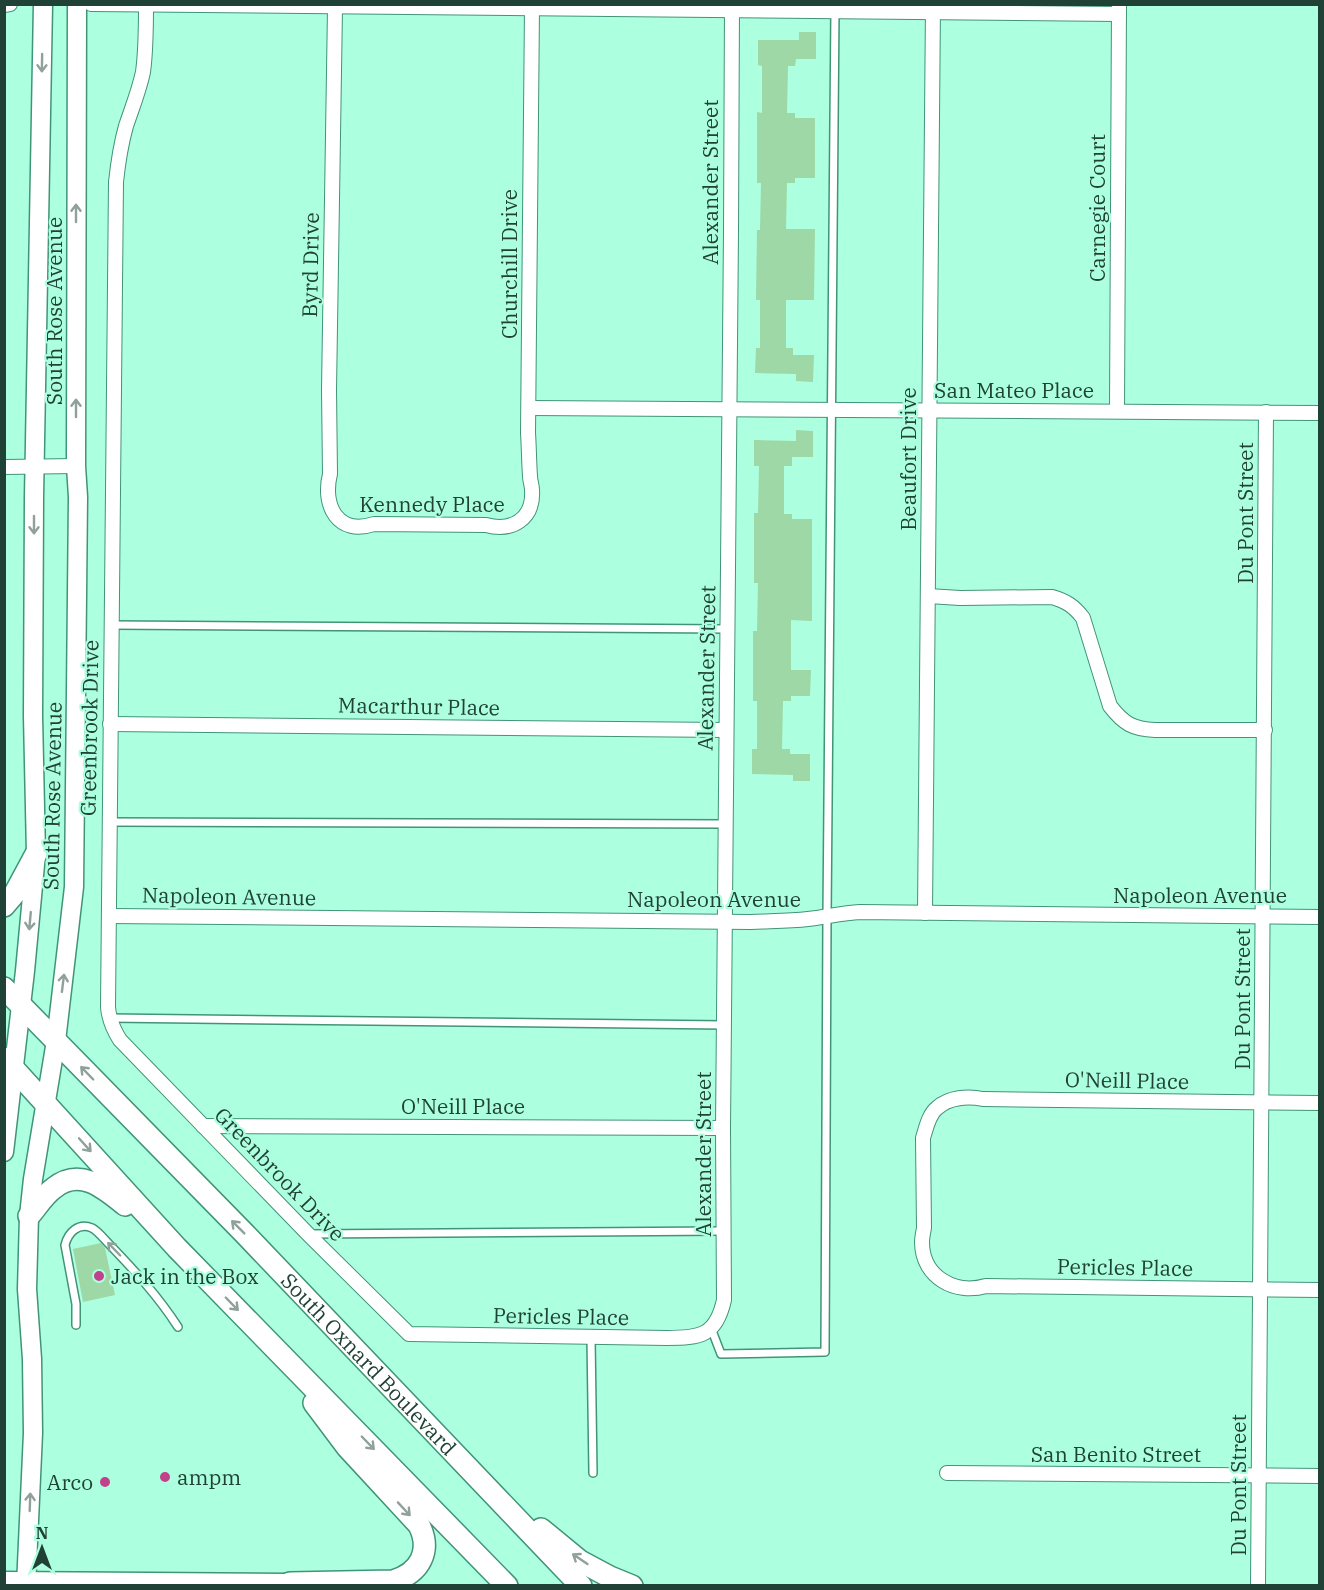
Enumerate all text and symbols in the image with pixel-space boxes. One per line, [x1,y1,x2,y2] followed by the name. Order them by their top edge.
[36,52,48,72] one-way arrow
[696,99,724,265] street label: Alexander Street
[1083,134,1111,282] street label: Carnegie Court
[495,189,523,339] street label: Churchill Drive
[70,203,82,223] one-way arrow
[295,212,325,318] street label: Byrd Drive
[40,217,68,405] street label: South Rose Avenue
[934,376,1094,404] street label: San Mateo Place
[894,387,922,531] street label: Beaufort Drive
[70,398,82,418] one-way arrow
[1231,442,1259,584] street label: Du Pont Street
[359,490,505,518] street label: Kennedy Place
[28,515,40,535] one-way arrow
[691,585,721,751] street label: Alexander Street
[73,640,105,816] street label: Greenbrook Drive
[338,691,500,721] street label: Macarthur Place
[36,702,68,890] street label: South Rose Avenue
[142,880,316,912] street label: Napoleon Avenue
[1113,881,1287,909] street label: Napoleon Avenue
[627,885,801,913] street label: Napoleon Avenue
[24,911,35,931] one-way arrow
[1228,928,1256,1070] street label: Du Pont Street
[58,974,69,994] one-way arrow
[1065,1065,1189,1095] street label: O'Neill Place
[79,1066,94,1081] one-way arrow
[689,1071,717,1237] street label: Alexander Street
[401,1092,525,1120] street label: O'Neill Place
[209,1101,351,1247] street label: Greenbrook Drive
[78,1138,92,1153] one-way arrow
[231,1220,246,1235] one-way arrow
[107,1242,121,1257] one-way arrow
[1057,1252,1193,1282] street label: Pericles Place
[111,1262,259,1290] place label: Jack in the Box
[275,1267,463,1461] street label: South Oxnard Boulevard
[92,1269,106,1283] marker: Jack in the Box
[224,1296,239,1311] one-way arrow
[493,1301,629,1331] street label: Pericles Place
[1224,1414,1252,1556] street label: Du Pont Street
[361,1436,375,1451] one-way arrow
[1031,1440,1201,1468] street label: San Benito Street
[177,1463,241,1491] place label: ampm
[47,1468,93,1496] place label: Arco
[158,1470,172,1484] marker: ampm
[98,1475,112,1489] marker: Arco
[24,1493,35,1513] one-way arrow
[397,1501,411,1516] one-way arrow
[12,1518,72,1578] north arrow
[36,1523,48,1543] text: N
[572,1553,588,1565] one-way arrow

